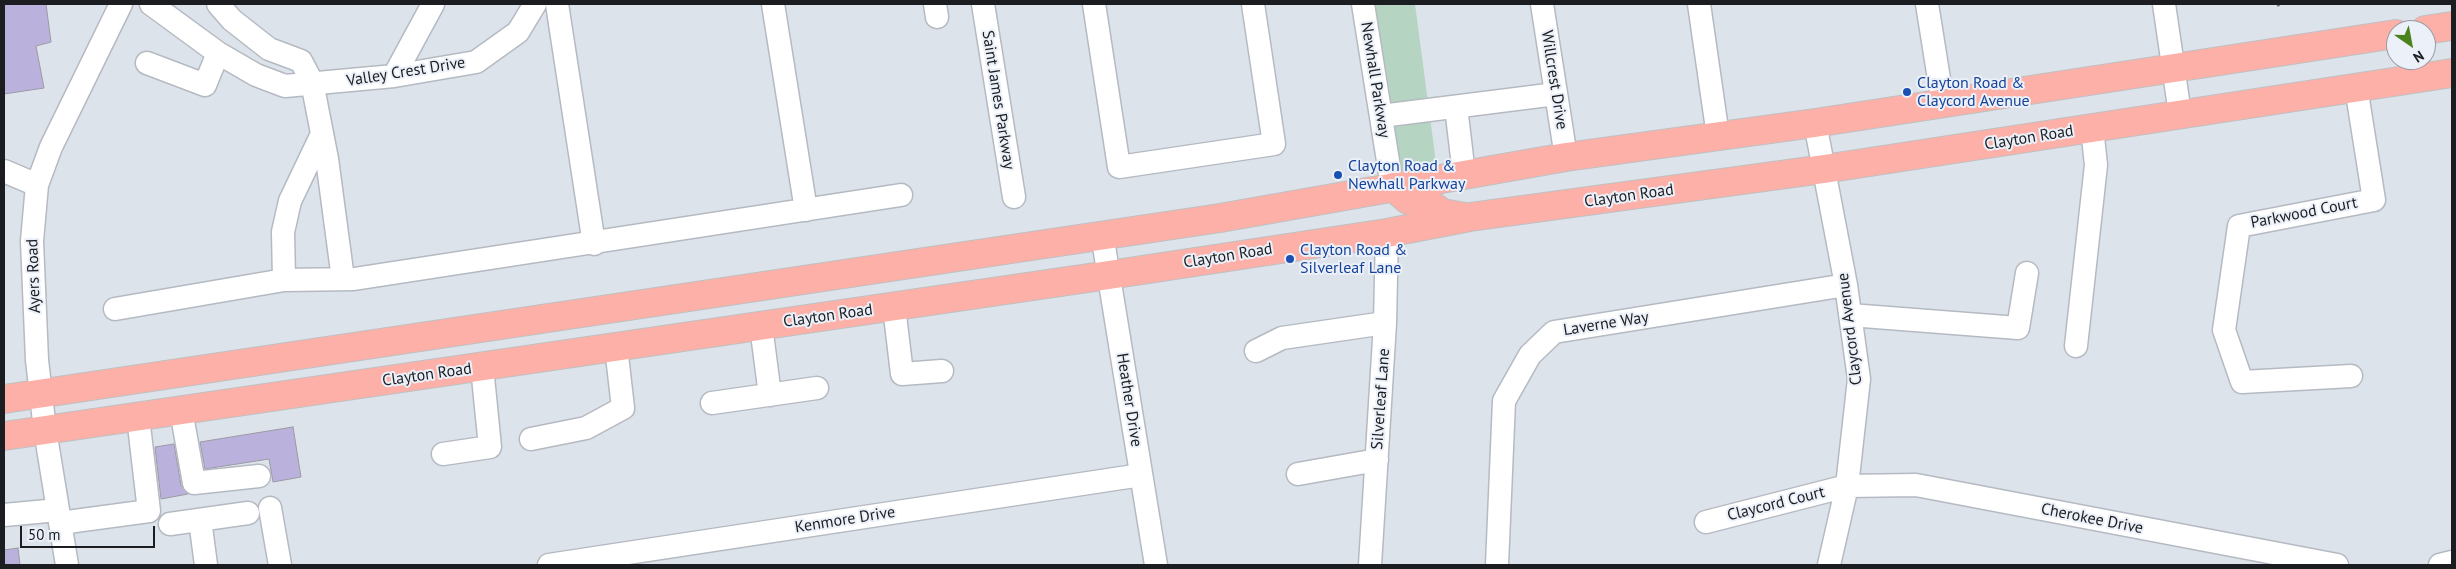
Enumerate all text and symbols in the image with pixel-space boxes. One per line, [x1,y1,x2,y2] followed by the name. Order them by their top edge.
[2386,20,2436,70] north arrow
[1356,21,1394,139] street label: Newhall Parkway
[978,29,1018,171] street label: Saint James Parkway
[1537,29,1571,131] street label: Willcrest Drive
[2410,47,2427,67] text: N
[345,53,467,91] street label: Valley Crest Drive
[1917,73,2030,111] place label: Clayton Road & Claycord Avenue
[1901,86,1913,98] marker: Clayton Road & Claycord Avenue
[1983,121,2075,155] street label: Clayton Road
[1348,156,1465,194] place label: Clayton Road & Newhall Parkway
[1332,169,1344,181] marker: Clayton Road & Newhall Parkway
[1583,180,1675,212] street label: Clayton Road
[2249,193,2359,233] street label: Parkwood Court
[23,238,45,314] street label: Ayers Road
[1182,239,1274,273] street label: Clayton Road
[1300,240,1407,278] place label: Clayton Road & Silverleaf Lane
[1284,253,1296,265] marker: Clayton Road & Silverleaf Lane
[1834,272,1866,386] street label: Claycord Avenue
[782,300,874,332] street label: Clayton Road
[1562,308,1650,340] street label: Laverne Way
[1368,348,1394,450] street label: Silverleaf Lane
[1112,352,1146,448] street label: Heather Drive
[381,359,473,391] street label: Clayton Road
[1725,483,1827,525] street label: Claycord Court
[2039,500,2145,538] street label: Cherokee Drive
[794,503,896,537] street label: Kenmore Drive
[22,516,158,548] scale bar
[28,525,61,544] text: 50 m

